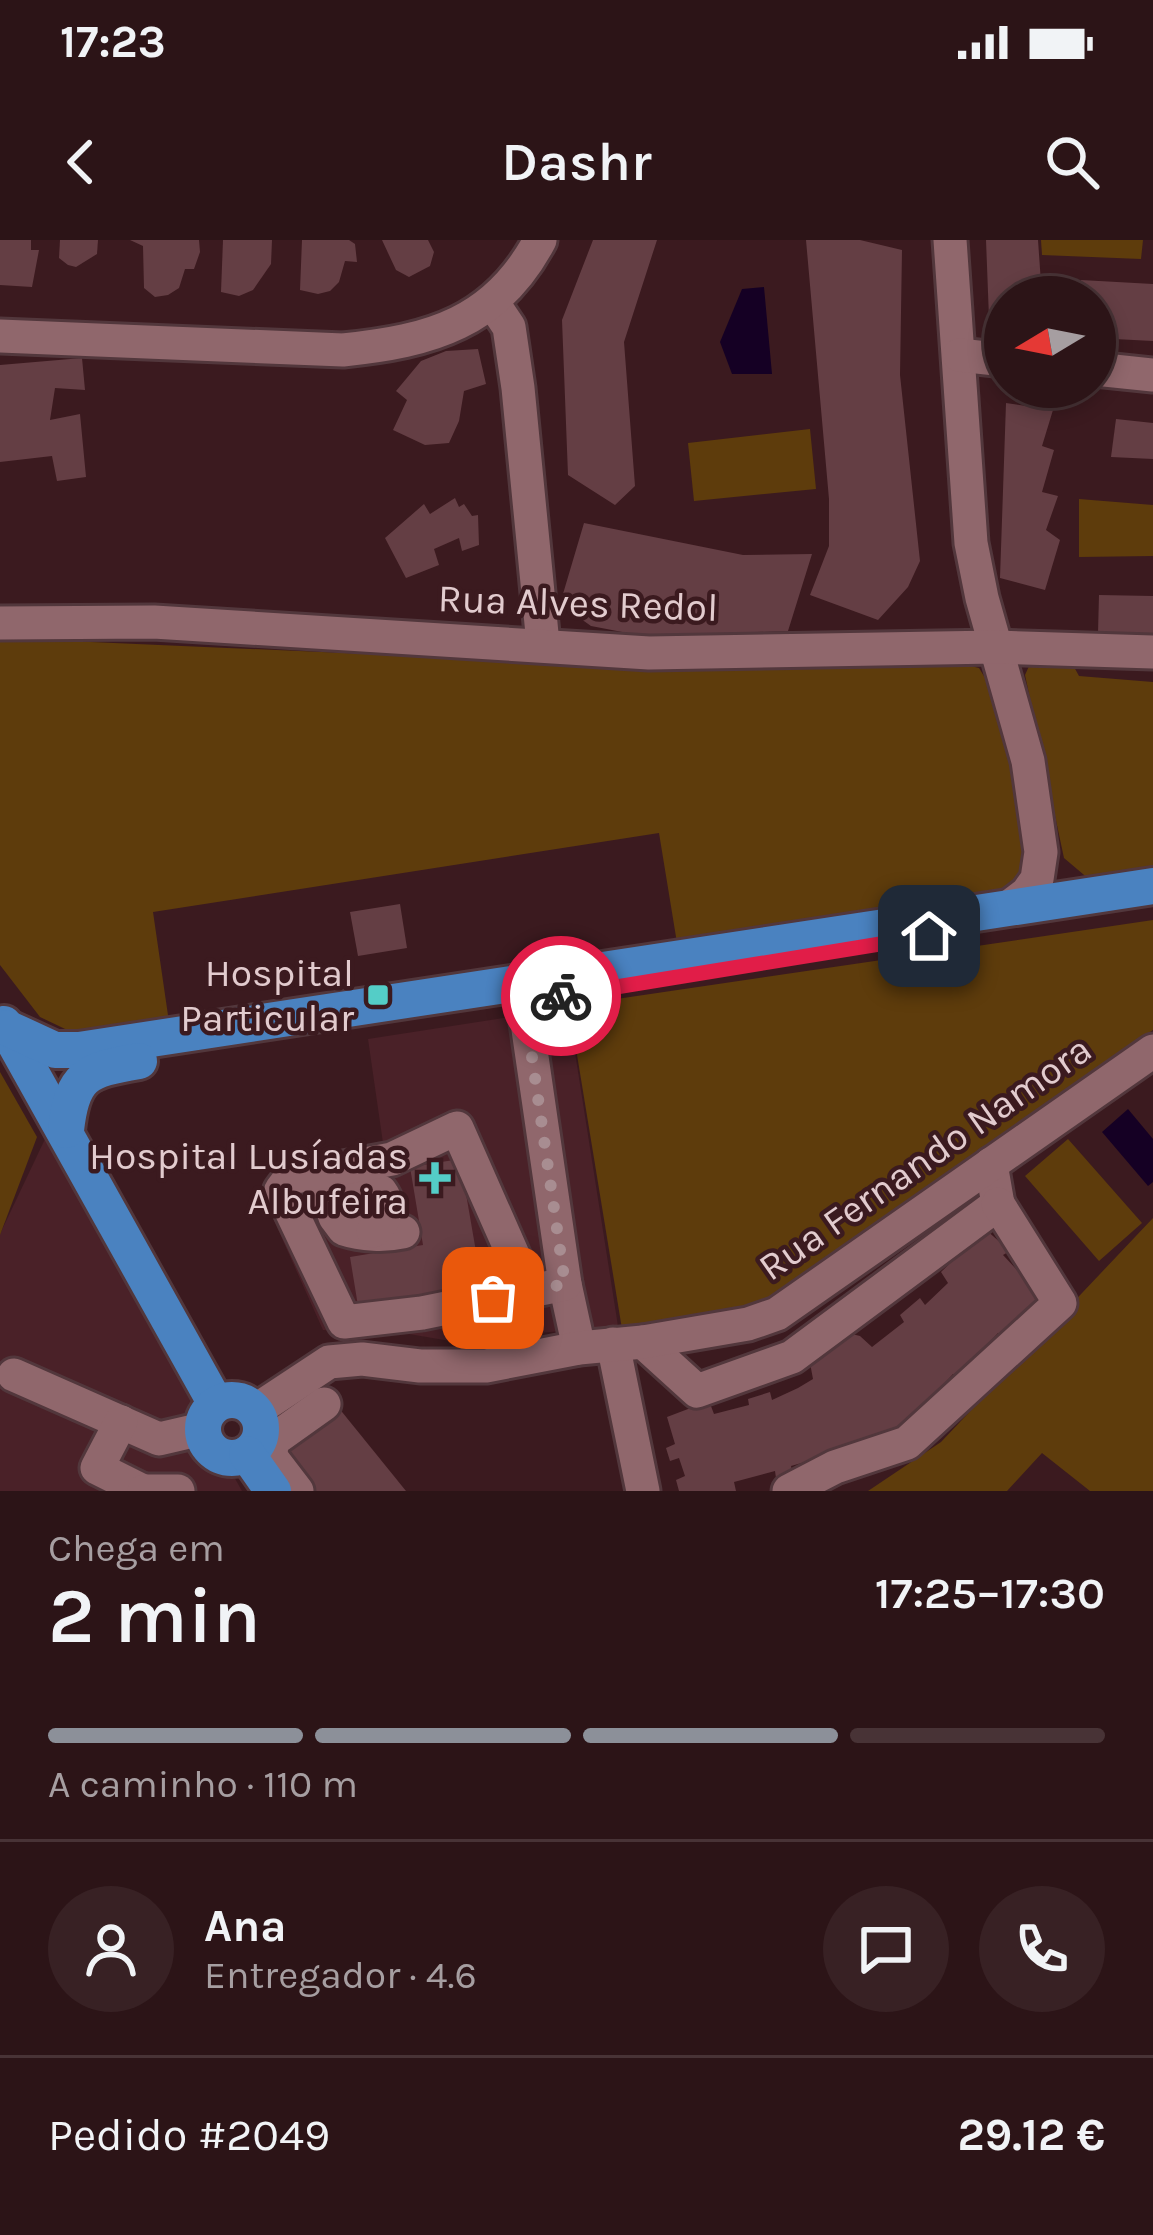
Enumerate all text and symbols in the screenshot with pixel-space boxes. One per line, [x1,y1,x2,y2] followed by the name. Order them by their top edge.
[60,16,166,68] text: 17:23
[48,129,114,195] icon: back
[1039,129,1105,195] icon: search
[501,130,652,194] text: Dashr
[984,276,1116,408] north arrow
[984,276,1116,408] map controls
[437,575,719,631] street label: Rua Alves Redol
[878,885,980,987] pin
[896,903,962,969] icon: home
[501,936,621,1056] courier
[180,950,355,1041] place label: Hospital Particular
[528,963,594,1029] icon: bike
[365,982,391,1008] marker: Hospital Particular
[750,1026,1100,1290] street label: Rua Fernando Namora
[89,1133,408,1224] place label: Hospital Lusíadas Albufeira
[419,1162,451,1194] marker: Hospital Lusíadas Albufeira
[442,1247,544,1349] pin
[460,1265,526,1331] icon: bag
[48,1525,225,1571] text: Chega em
[875,1567,1105,1619] text: 17:25–17:30
[48,1570,261,1662] text: 2 min
[48,1761,358,1807] text: A caminho · 110 m
[48,1886,174,2012] button: person
[823,1886,949,2012] button: chat
[979,1886,1105,2012] button: phone
[204,1900,287,1952] text: Ana
[204,1952,477,1998] text: Entregador · 4.6
[48,2109,330,2161] text: Pedido #2049
[957,2109,1105,2161] text: 29.12 €

